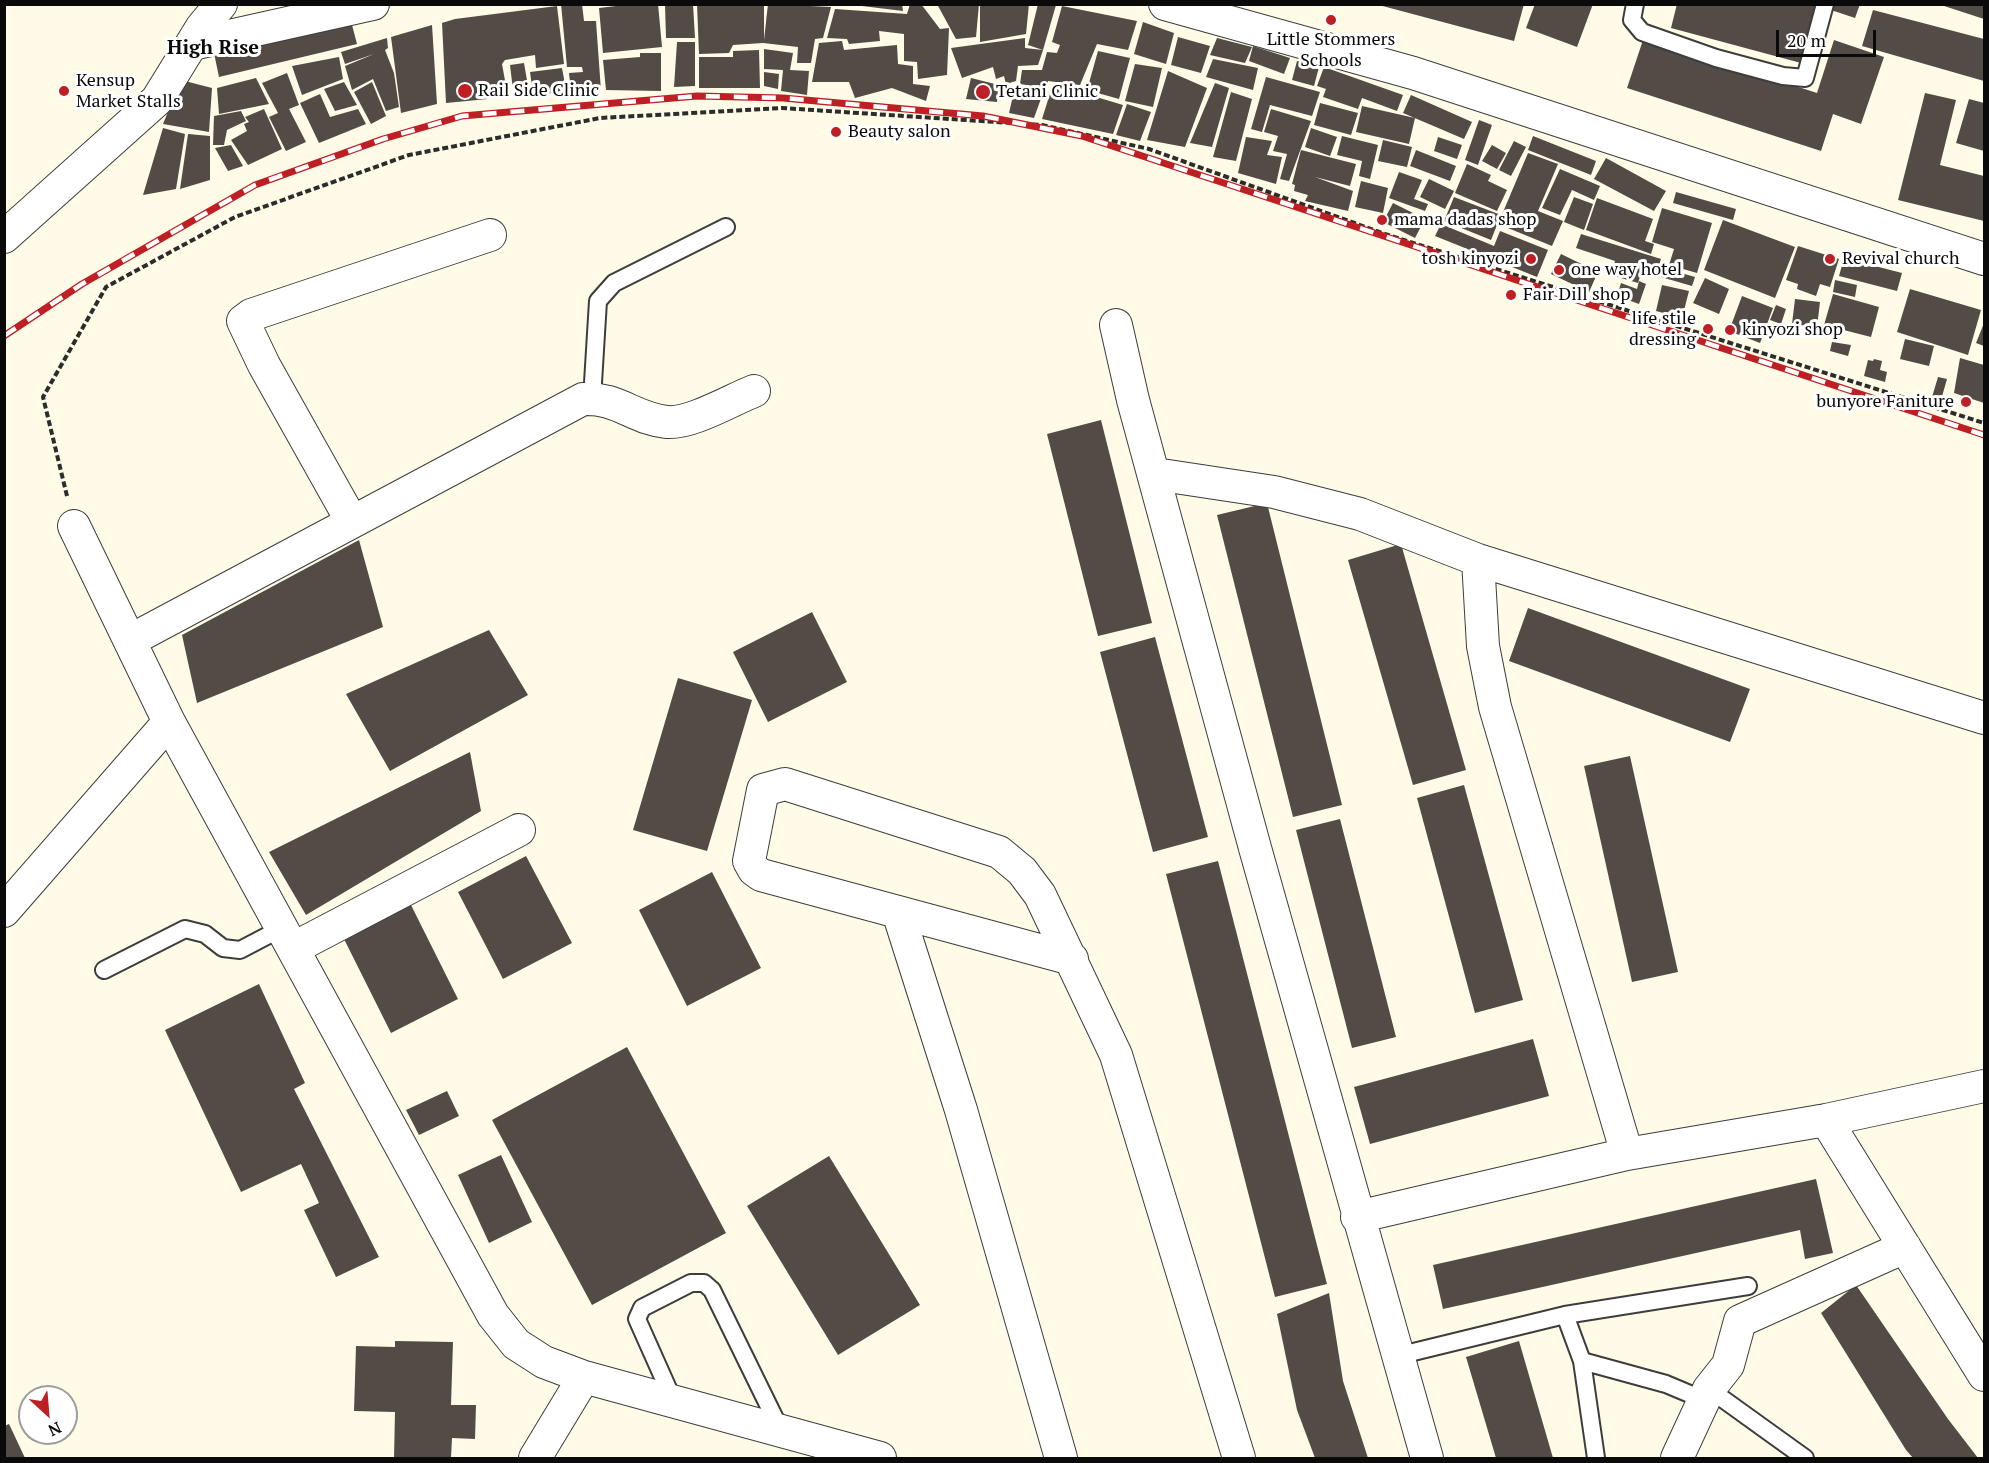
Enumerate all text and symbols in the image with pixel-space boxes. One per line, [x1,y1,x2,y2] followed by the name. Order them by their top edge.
[1324,13,1338,27] marker: Little Stommers Schools
[1779,18,1880,56] scale bar
[1787,28,1826,52] text: 20 m
[1267,29,1395,72] place label: Little Stommers Schools
[167,36,259,60] district label: High Rise
[76,70,181,112] place label: Kensup Market Stalls
[478,80,599,102] place label: Rail Side Clinic
[996,81,1098,103] place label: Tetani Clinic
[456,82,474,100] marker: Rail Side Clinic
[974,83,992,101] marker: Tetani Clinic
[57,84,71,98] marker: Kensup Market Stalls
[848,121,951,143] place label: Beauty salon
[829,125,843,139] marker: Beauty salon
[1394,209,1536,231] place label: mama dadas shop
[1375,213,1389,227] marker: mama dadas shop
[1422,248,1519,270] place label: tosh kinyozi
[1842,248,1960,270] place label: Revival church
[1524,252,1538,266] marker: tosh kinyozi
[1823,252,1837,266] marker: Revival church
[1571,259,1682,281] place label: one way hotel
[1552,263,1566,277] marker: one way hotel
[1523,284,1630,306] place label: Fair Dill shop
[1504,288,1518,302] marker: Fair Dill shop
[1629,308,1696,350] place label: life stile dressing
[1742,319,1843,341] place label: kinyozi shop
[1701,322,1715,336] marker: life stile dressing
[1723,323,1737,337] marker: kinyozi shop
[1816,391,1954,413] place label: bunyore Faniture
[1959,395,1973,409] marker: bunyore Faniture
[18,1385,78,1445] north arrow
[45,1417,65,1442] text: N

